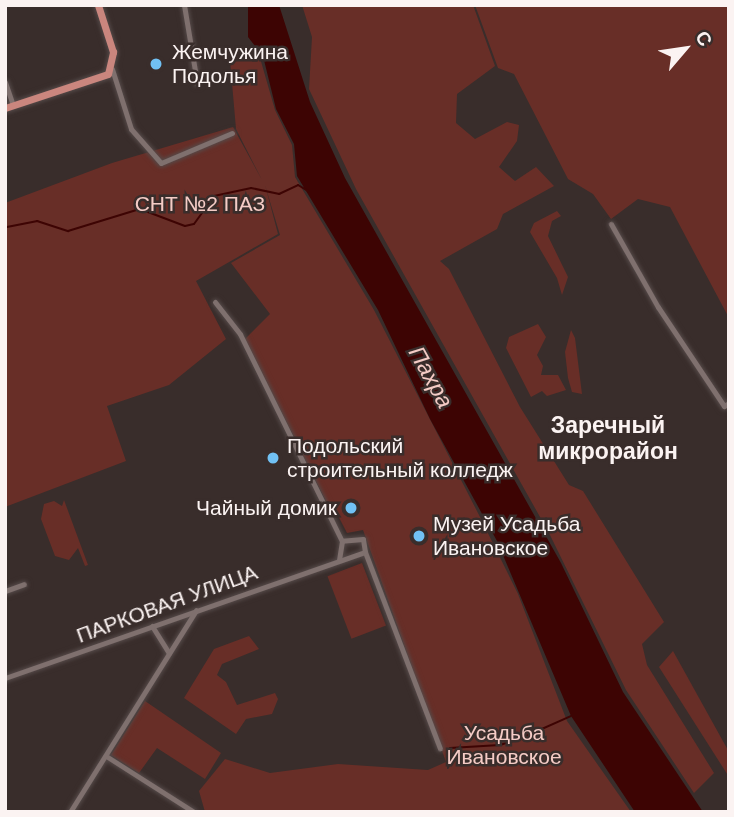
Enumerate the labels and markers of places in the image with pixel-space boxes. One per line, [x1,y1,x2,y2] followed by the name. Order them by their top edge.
[172,39,288,89] place label: Жемчужина Подолья
[146,54,166,74] marker: Жемчужина Подолья
[287,433,513,483] place label: Подольский строительный колледж
[265,450,281,466] marker: Подольский строительный колледж
[196,495,337,521] place label: Чайный домик
[343,500,359,516] marker: Чайный домик
[433,511,580,561] place label: Музей Усадьба Ивановское
[411,528,427,544] marker: Музей Усадьба Ивановское

